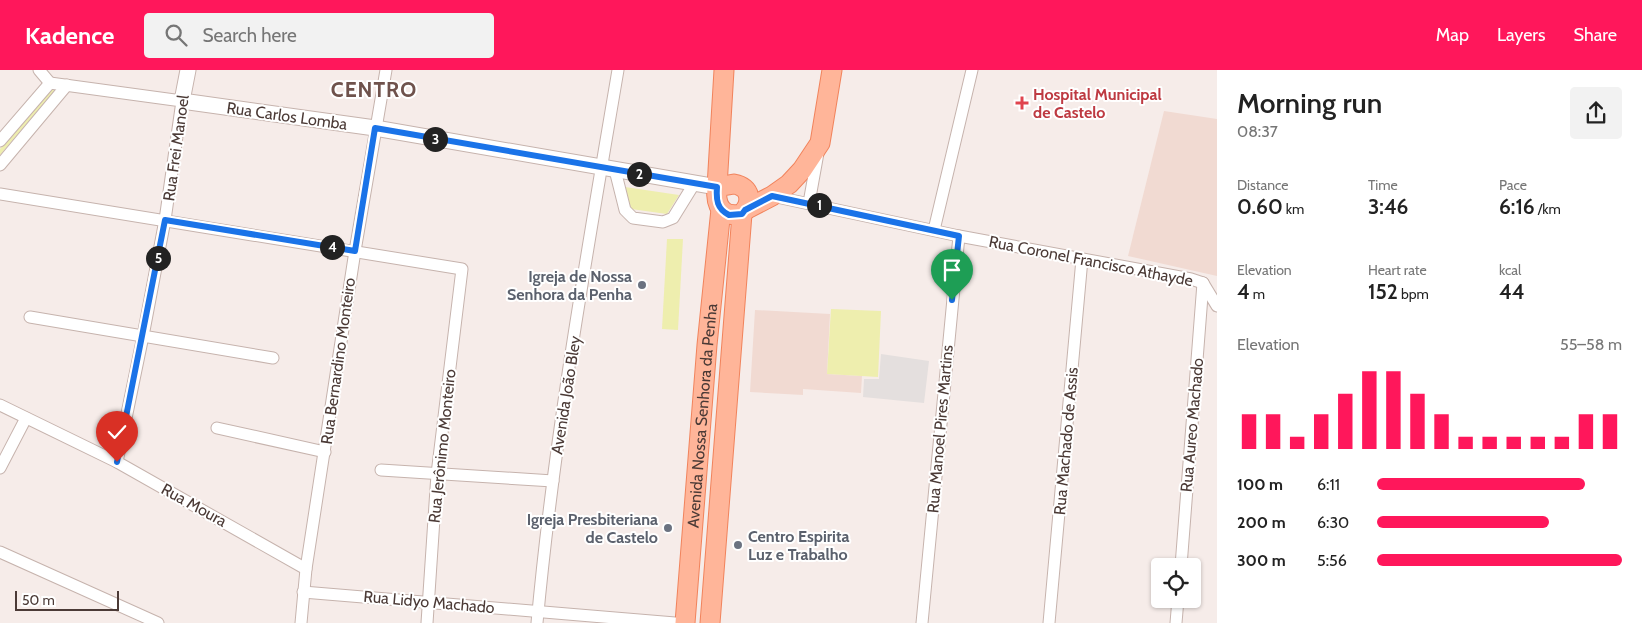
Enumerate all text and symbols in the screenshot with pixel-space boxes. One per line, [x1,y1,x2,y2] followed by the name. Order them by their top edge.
[144,13,494,58] search box
[25,21,114,50] text: Kadence
[162,21,190,49] icon: search
[202,24,297,47] text: Search here
[1436,24,1469,46] text: Map
[1497,24,1546,46] text: Layers
[1574,24,1617,46] text: Share
[331,77,417,102] district label: CENTRO
[1033,85,1162,122] place label: Hospital Municipal de Castelo
[1237,86,1382,120] text: Morning run
[1570,87,1622,139] button: share
[159,93,193,202] street label: Rua Frei Manoel
[1015,96,1029,110] marker: Hospital Municipal de Castelo
[225,98,349,134] street label: Rua Carlos Lomba
[1237,122,1278,141] text: 08:37
[422,126,448,152] pin: 3
[432,130,439,148] text: 3
[626,162,652,186] pin: 2
[636,165,643,183] text: 2
[1237,176,1289,194] text: Distance
[1368,176,1398,194] text: Time
[1499,176,1527,194] text: Pace
[806,192,832,218] pin: 1
[1237,194,1283,219] text: 0.60
[1368,194,1408,219] text: 3:46
[1499,194,1535,219] text: 6:16
[817,196,822,214] text: 1
[1283,200,1304,218] text: km
[1535,200,1561,218] text: /km
[987,232,1195,290] street label: Rua Coronel Francisco Athayde
[320,234,344,260] pin: 4
[328,238,337,256] text: 4
[146,246,170,270] pin: 5
[155,249,162,267] text: 5
[931,249,973,300] pin
[938,256,966,284] icon: arrive
[1237,261,1292,279] text: Elevation
[1368,261,1427,279] text: Heart rate
[1499,261,1521,279] text: kcal
[507,267,632,304] place label: Igreja de Nossa Senhora da Penha
[317,276,359,445] street label: Rua Bernardino Monteiro
[636,279,648,291] marker: Igreja de Nossa Senhora da Penha
[1237,279,1250,304] text: 4
[1368,279,1398,304] text: 152
[1499,279,1524,304] text: 44
[1250,285,1265,303] text: m
[1398,285,1429,303] text: bpm
[683,302,721,529] street label: Avenida Nossa Senhora da Penha
[547,334,585,456] street label: Avenida João Bley
[1237,335,1300,354] text: Elevation
[1560,335,1622,354] text: 55–58 m
[923,344,957,514] street label: Rua Manoel Pires Martins
[1177,357,1207,493] street label: Rua Aureo Machado
[1050,366,1082,516] street label: Rua Machado de Assis
[424,368,460,524] street label: Rua Jerônimo Monteiro
[96,411,138,462] pin
[103,418,131,446] icon: check
[1237,475,1283,494] text: 100 m
[1317,475,1340,494] text: 6:11
[158,479,230,531] street label: Rua Moura
[527,510,658,547] place label: Igreja Presbiteriana de Castelo
[1237,513,1286,532] text: 200 m
[1317,513,1349,532] text: 6:30
[662,522,674,534] marker: Igreja Presbiteriana de Castelo
[748,527,849,564] place label: Centro Espirita Luz e Trabalho
[732,539,744,551] marker: Centro Espirita Luz e Trabalho
[1237,551,1286,570] text: 300 m
[1317,551,1347,570] text: 5:56
[1151,558,1201,608] map controls
[1151,558,1201,608] button: locate
[363,587,496,617] street label: Rua Lidyo Machado
[15,588,119,611] scale bar
[22,591,55,609] text: 50 m

